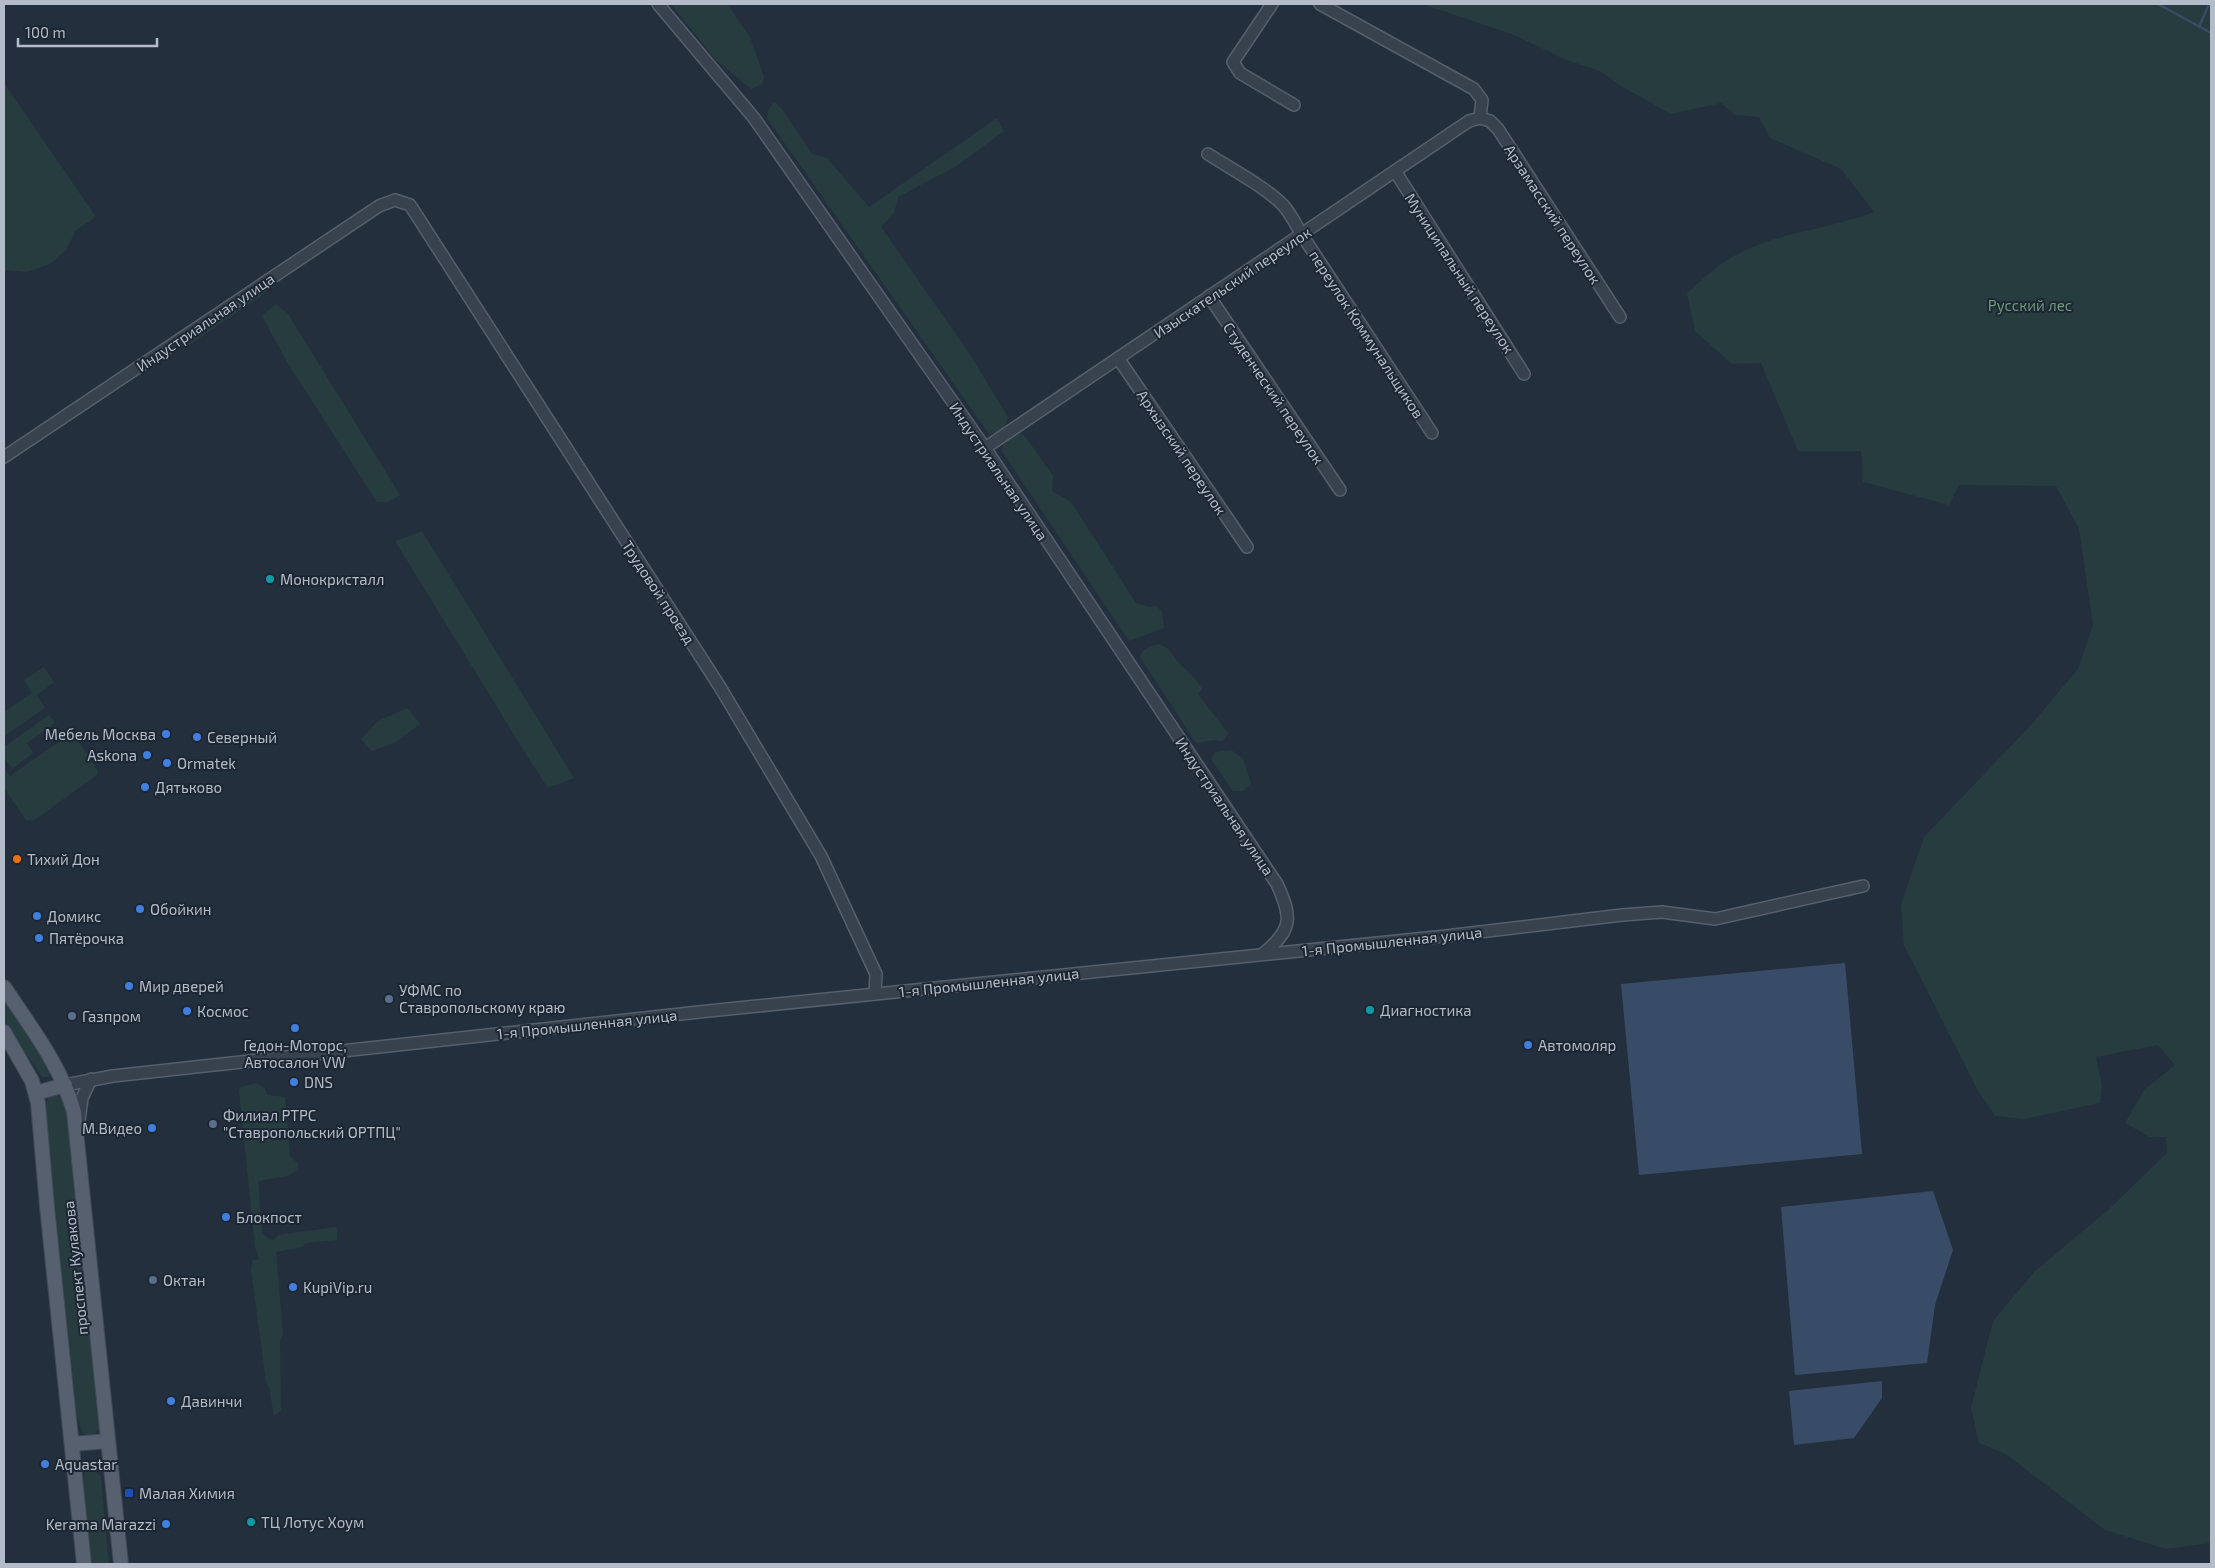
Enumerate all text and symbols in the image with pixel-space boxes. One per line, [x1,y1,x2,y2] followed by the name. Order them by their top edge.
[18,15,156,47] scale bar
[25,23,66,41] text: 100 m
[1500,141,1605,288] street label: Арзамасский переулок
[1401,190,1519,357] street label: Муниципальный переулок
[1150,222,1315,342] street label: Изыскательский переулок
[1305,247,1428,422] street label: переулок Коммунальщиков
[132,269,278,376] street label: Индустриальная улица
[1988,296,2072,315] park label: Русский лес
[1219,319,1328,468] street label: Студенческий переулок
[1133,386,1230,518] street label: Архызский переулок
[945,398,1052,544] street label: Индустриальная улица
[618,537,699,648] street label: Трудовой проезд
[280,570,384,588] place label: Монокристалл
[264,573,276,585] marker: Монокристалл
[45,725,156,743] place label: Мебель Москва
[160,728,172,740] marker: Мебель Москва
[207,728,277,746] place label: Северный
[191,731,203,743] marker: Северный
[1171,733,1278,879] street label: Индустриальная улица
[87,746,137,764] place label: Askona
[141,749,153,761] marker: Askona
[177,754,236,772] place label: Ormatek
[161,757,173,769] marker: Ormatek
[155,778,222,796] place label: Дятьково
[139,781,151,793] marker: Дятьково
[27,850,100,868] place label: Тихий Дон
[11,853,23,865] marker: Тихий Дон
[150,900,212,918] place label: Обойкин
[134,903,146,915] marker: Обойкин
[47,907,101,925] place label: Домикс
[31,910,43,922] marker: Домикс
[1301,923,1483,960] street label: 1-я Промышленная улица
[49,929,124,947] place label: Пятёрочка
[33,932,45,944] marker: Пятёрочка
[898,964,1080,1001] street label: 1-я Промышленная улица
[139,977,224,995] place label: Мир дверей
[123,980,135,992] marker: Мир дверей
[399,981,566,1017] place label: УФМС по Ставропольскому краю
[383,993,395,1005] marker: УФМС по Ставропольскому краю
[1380,1001,1472,1019] place label: Диагностика
[197,1002,249,1020] place label: Космос
[1364,1004,1376,1016] marker: Диагностика
[181,1005,193,1017] marker: Космос
[496,1006,678,1043] street label: 1-я Промышленная улица
[82,1007,141,1025] place label: Газпром
[66,1010,78,1022] marker: Газпром
[289,1022,301,1034] marker: Гедон-Моторс, Автосалон VW
[243,1036,347,1071] place label: Гедон-Моторс, Автосалон VW
[1538,1036,1616,1054] place label: Автомоляр
[1522,1039,1534,1051] marker: Автомоляр
[304,1073,333,1091] place label: DNS
[288,1076,300,1088] marker: DNS
[223,1106,401,1141] place label: Филиал РТРС "Ставропольский ОРТПЦ"
[207,1118,219,1130] marker: Филиал РТРС "Ставропольский ОРТПЦ"
[82,1119,142,1137] place label: М.Видео
[146,1122,158,1134] marker: М.Видео
[59,1200,92,1336] street label: проспект Кулакова
[236,1208,302,1226] place label: Блокпост
[220,1211,232,1223] marker: Блокпост
[163,1271,205,1289] place label: Октан
[147,1274,159,1286] marker: Октан
[303,1278,372,1296] place label: KupiVip.ru
[287,1281,299,1293] marker: KupiVip.ru
[181,1392,242,1410] place label: Давинчи
[165,1395,177,1407] marker: Давинчи
[55,1455,117,1473] place label: Aquastar
[39,1458,51,1470] marker: Aquastar
[139,1484,235,1502] place label: Малая Химия
[123,1487,135,1499] marker: Малая Химия
[261,1513,364,1532] place label: ТЦ Лотус Хоум
[46,1515,156,1533] place label: Kerama Marazzi
[245,1516,257,1528] marker: ТЦ Лотус Хоум
[160,1518,172,1530] marker: Kerama Marazzi

